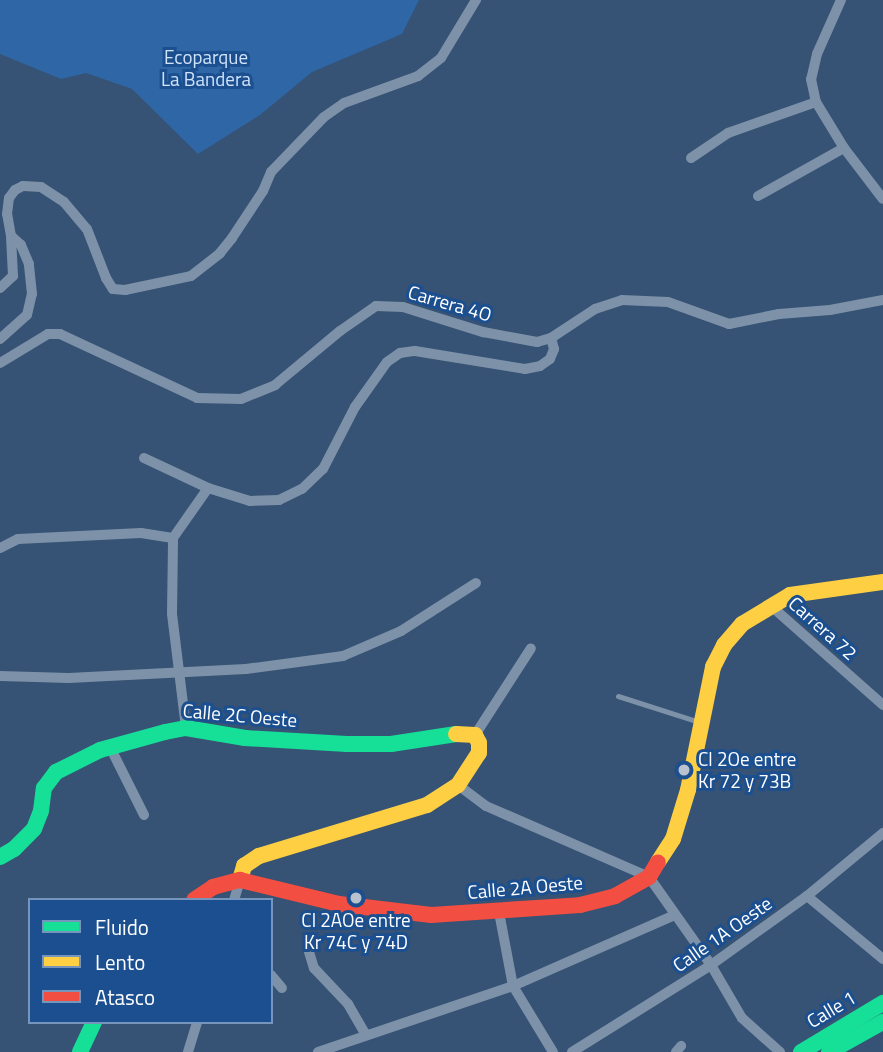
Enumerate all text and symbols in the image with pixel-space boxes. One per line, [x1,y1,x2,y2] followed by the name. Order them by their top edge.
[161,46,251,90] park label: Ecoparque La Bandera
[406,280,494,326] street label: Carrera 4O
[784,591,862,665] street label: Carrera 72
[182,699,298,731] street label: Calle 2C Oeste
[698,748,796,792] place label: Cl 2Oe entre Kr 72 y 73B
[676,762,692,778] marker: Cl 2Oe entre Kr 72 y 73B
[466,871,584,903] street label: Calle 2A Oeste
[348,890,364,906] marker: Cl 2AOe entre Kr 74C y 74D
[668,891,776,977] street label: Calle 1A Oeste
[28,898,273,1024] legend
[301,909,411,953] place label: Cl 2AOe entre Kr 74C y 74D
[95,911,149,943] text: Fluido
[95,946,145,978] text: Lento
[95,981,155,1013] text: Atasco
[802,986,860,1032] street label: Calle 1

